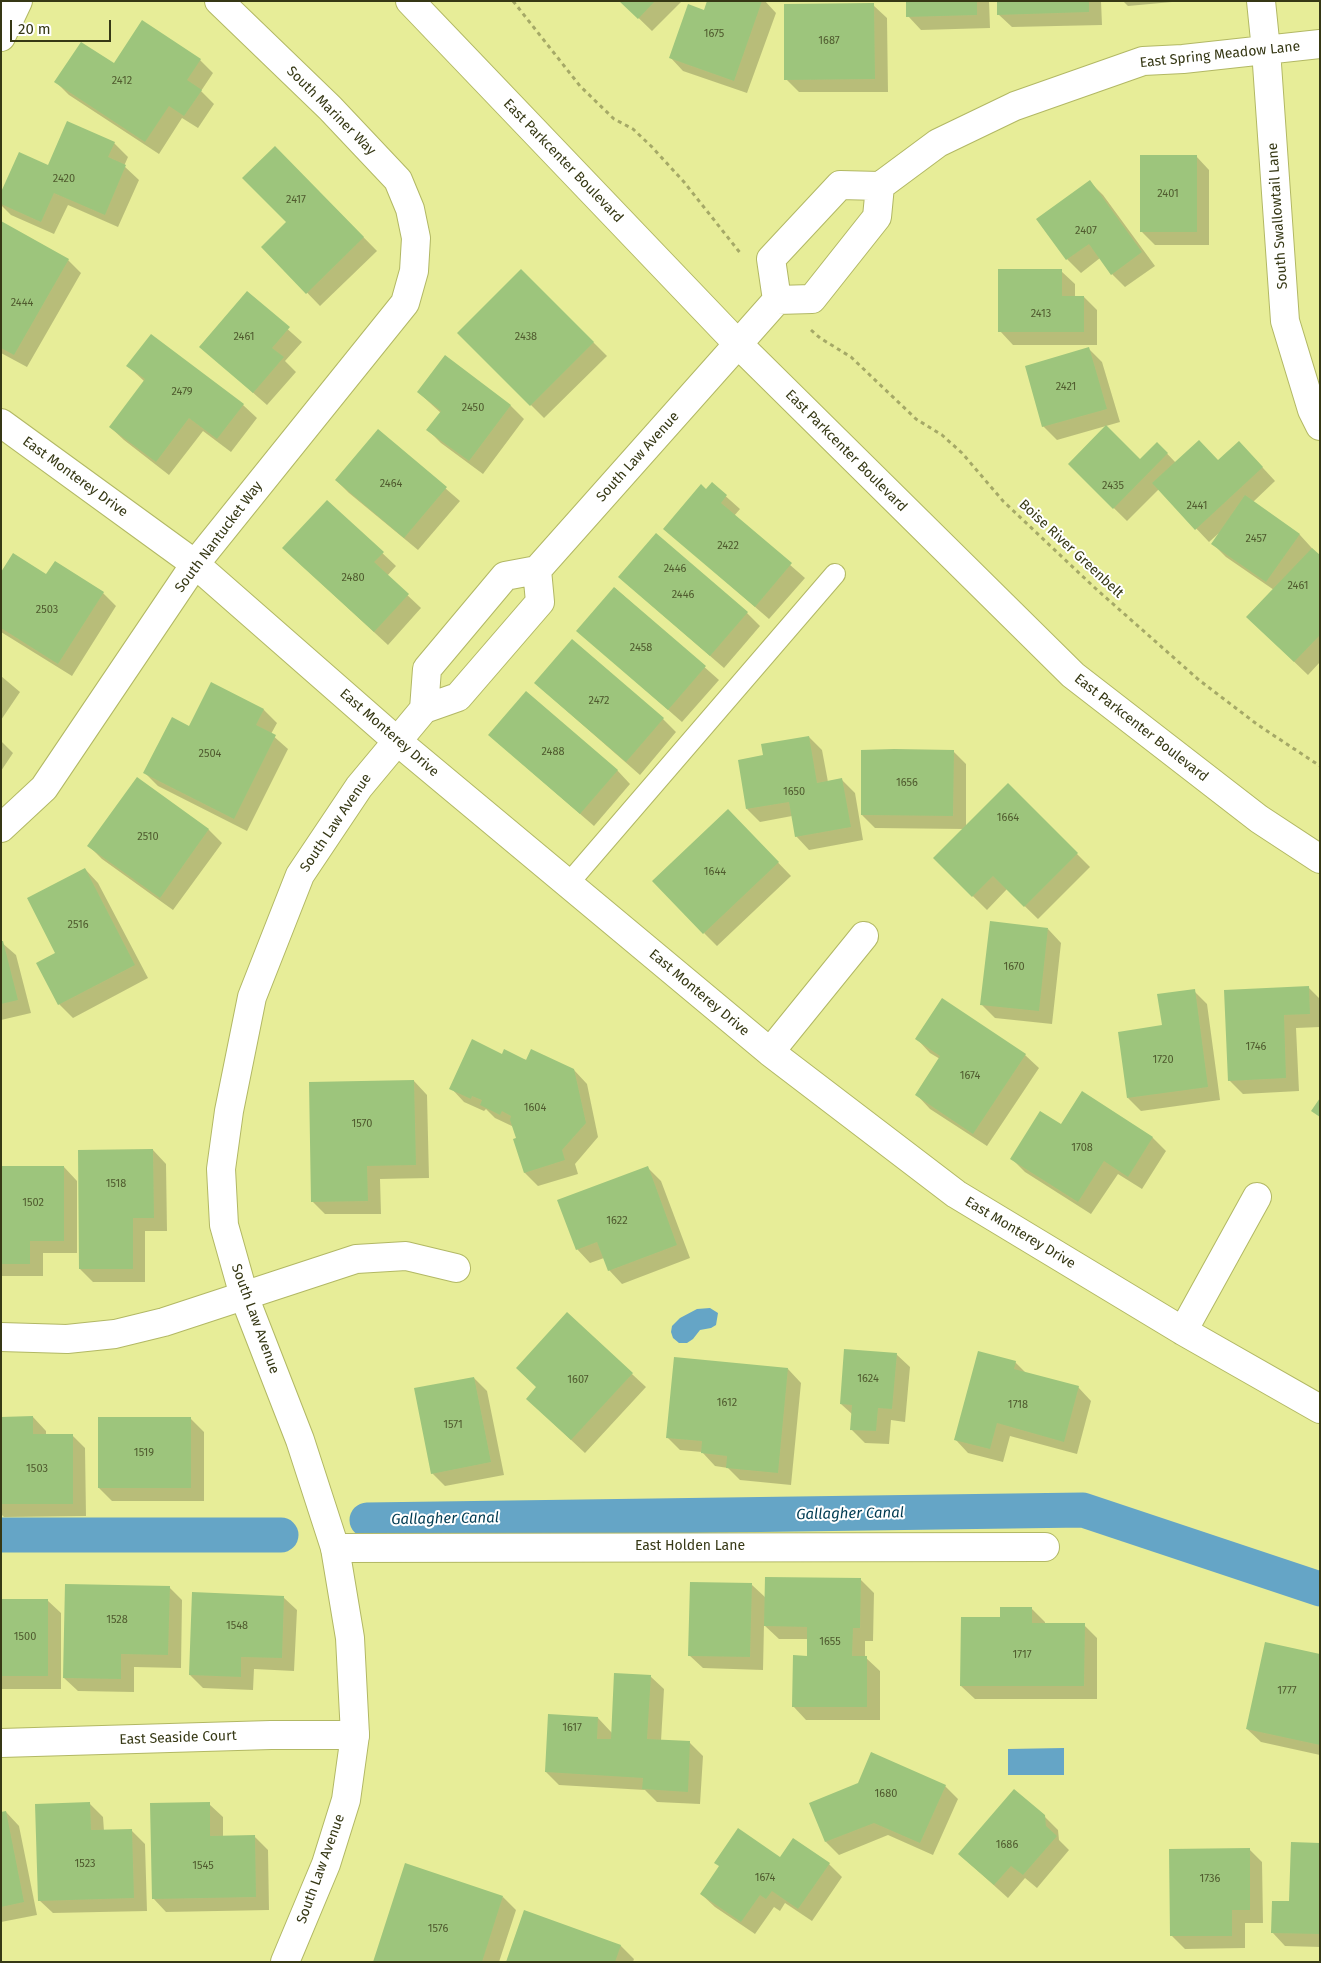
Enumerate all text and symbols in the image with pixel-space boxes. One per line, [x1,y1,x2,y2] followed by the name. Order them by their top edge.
[12,10,114,42] scale bar
[18,20,51,38] text: 20 m
[704,27,724,41] house number: 1675
[818,34,840,48] house number: 1687
[1139,38,1301,72] street label: East Spring Meadow Lane
[283,63,379,159] street label: South Mariner Way
[112,74,132,88] house number: 2412
[499,96,627,226] street label: East Parkcenter Boulevard
[1264,142,1292,290] street label: South Swallowtail Lane
[53,172,75,186] house number: 2420
[1157,187,1179,201] house number: 2401
[286,193,306,207] house number: 2417
[1075,224,1097,238] house number: 2407
[11,296,33,310] house number: 2444
[1031,307,1051,321] house number: 2413
[233,330,255,344] house number: 2461
[515,330,537,344] house number: 2438
[1056,380,1076,394] house number: 2421
[171,385,193,399] house number: 2479
[782,387,910,515] street label: East Parkcenter Boulevard
[462,401,484,415] house number: 2450
[593,408,683,506] street label: South Law Avenue
[19,433,131,521] street label: East Monterey Drive
[380,477,402,491] house number: 2464
[172,478,266,596] street label: South Nantucket Way
[1102,479,1124,493] house number: 2435
[1015,496,1127,602] street label: Boise River Greenbelt
[1187,499,1207,513] house number: 2441
[1245,532,1267,546] house number: 2457
[717,539,739,553] house number: 2422
[664,562,686,576] house number: 2446
[341,571,365,585] house number: 2480
[1287,579,1309,593] house number: 2461
[672,588,694,602] house number: 2446
[36,603,58,617] house number: 2503
[630,641,652,655] house number: 2458
[1071,670,1211,786] street label: East Parkcenter Boulevard
[336,685,442,781] street label: East Monterey Drive
[589,694,609,708] house number: 2472
[541,745,565,759] house number: 2488
[199,747,221,761] house number: 2504
[297,770,375,876] street label: South Law Avenue
[896,776,918,790] house number: 1656
[783,785,805,799] house number: 1650
[997,811,1019,825] house number: 1664
[137,830,159,844] house number: 2510
[704,865,726,879] house number: 1644
[67,918,89,932] house number: 2516
[645,946,753,1040] street label: East Monterey Drive
[1003,960,1025,974] house number: 1670
[1246,1040,1266,1054] house number: 1746
[1152,1053,1174,1067] house number: 1720
[960,1069,980,1083] house number: 1674
[524,1101,546,1115] house number: 1604
[352,1117,372,1131] house number: 1570
[1071,1141,1093,1155] house number: 1708
[106,1177,126,1191] house number: 1518
[962,1193,1078,1273] street label: East Monterey Drive
[22,1196,44,1210] house number: 1502
[606,1214,628,1228] house number: 1622
[227,1262,283,1376] street label: South Law Avenue
[857,1372,879,1386] house number: 1624
[567,1373,589,1387] house number: 1607
[717,1396,737,1410] house number: 1612
[1008,1398,1028,1412] house number: 1718
[443,1418,463,1432] house number: 1571
[134,1446,154,1460] house number: 1519
[26,1462,48,1476] house number: 1503
[796,1504,904,1524] water label: Gallagher Canal
[391,1509,499,1529] water label: Gallagher Canal
[635,1538,745,1554] street label: East Holden Lane
[106,1613,128,1627] house number: 1528
[226,1619,248,1633] house number: 1548
[14,1630,36,1644] house number: 1500
[819,1635,841,1649] house number: 1655
[1012,1648,1032,1662] house number: 1717
[1277,1684,1297,1698] house number: 1777
[562,1721,582,1735] house number: 1617
[119,1728,237,1748] street label: East Seaside Court
[875,1787,897,1801] house number: 1680
[293,1812,349,1926] street label: South Law Avenue
[996,1838,1018,1852] house number: 1686
[74,1857,96,1871] house number: 1523
[192,1859,214,1873] house number: 1545
[755,1871,775,1885] house number: 1674
[1200,1872,1220,1886] house number: 1736
[428,1922,448,1936] house number: 1576

